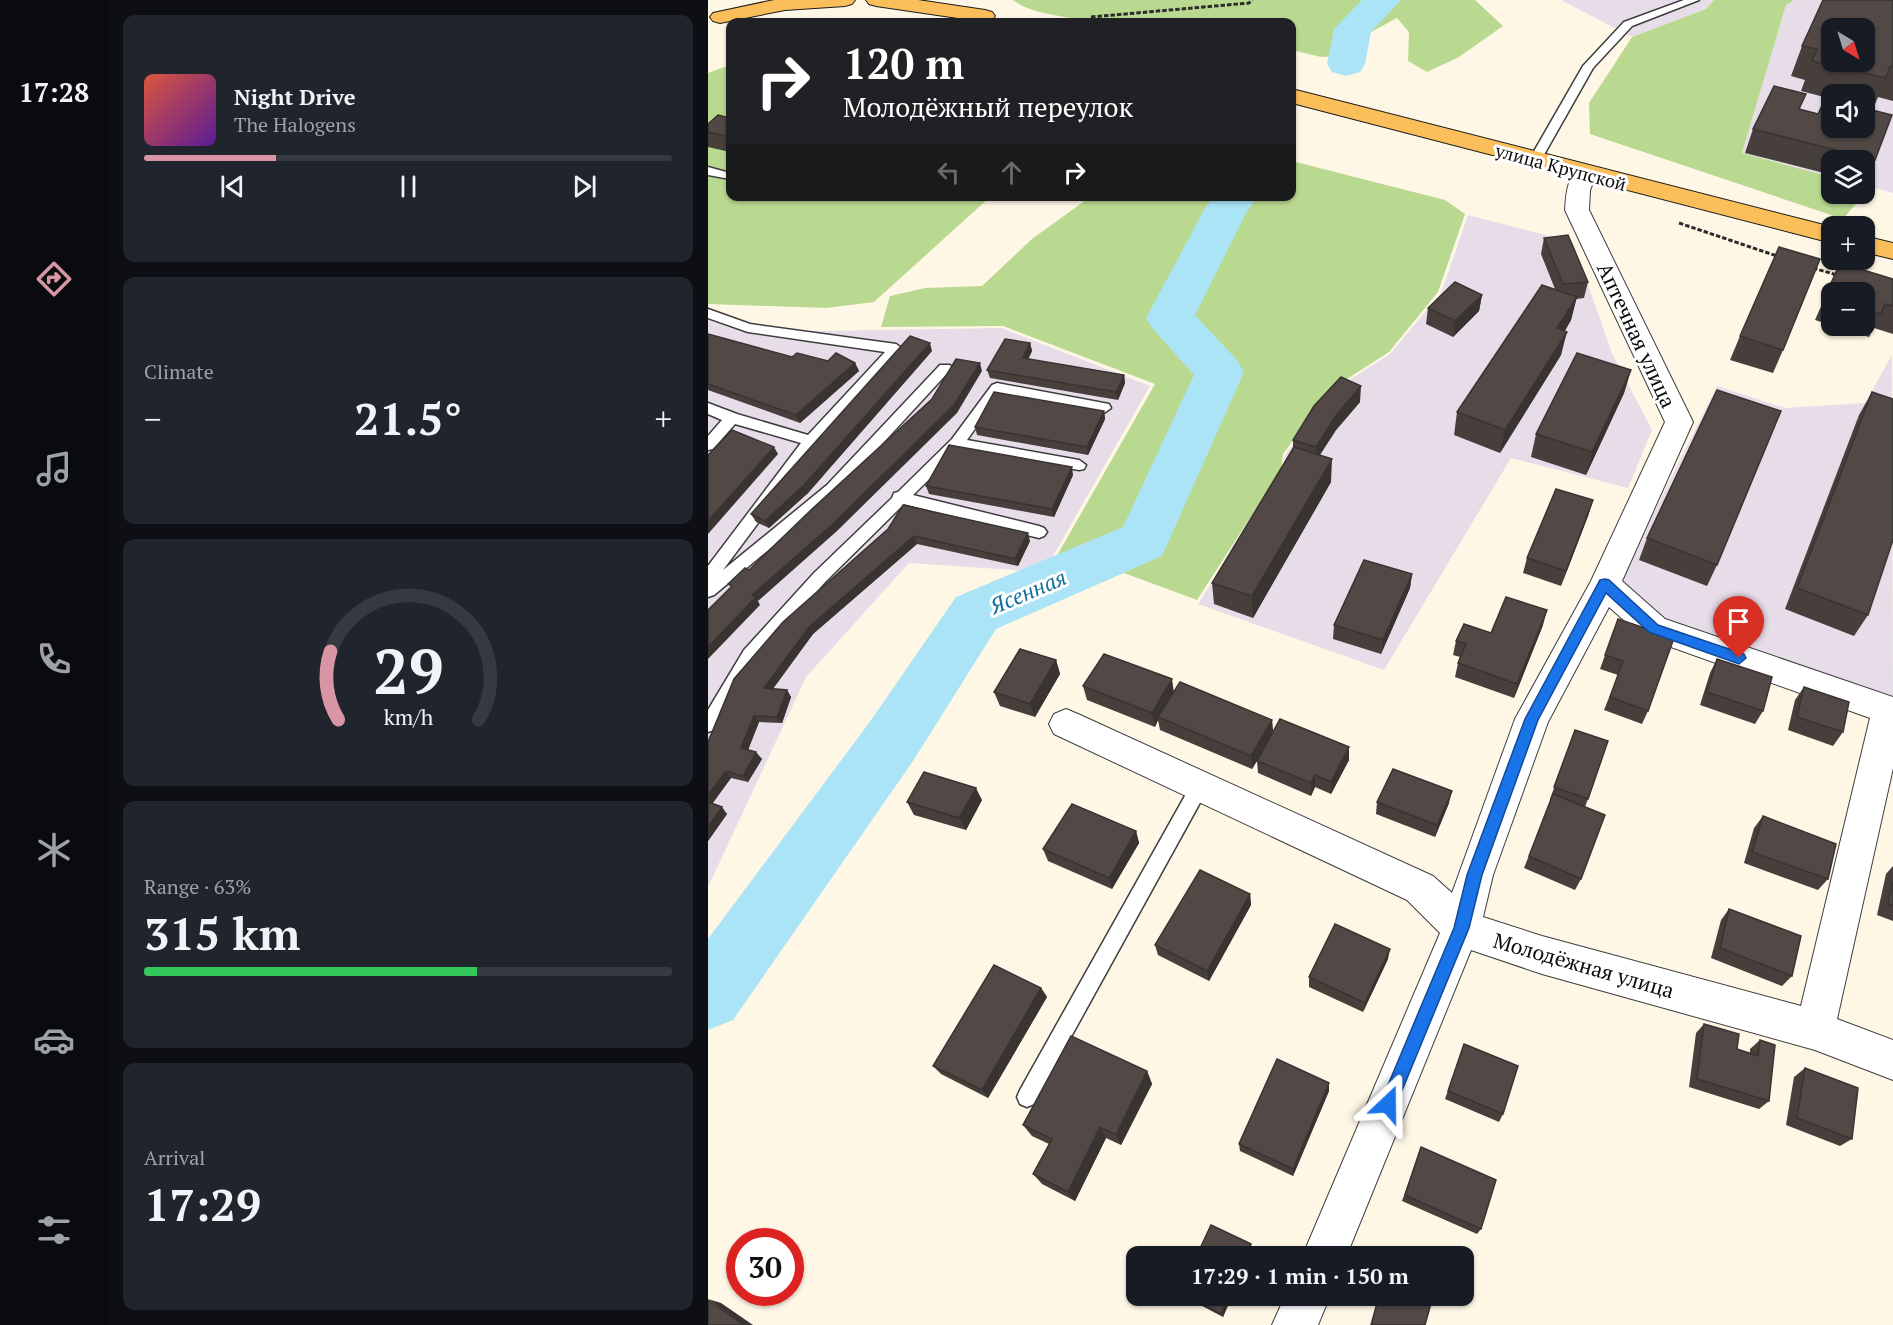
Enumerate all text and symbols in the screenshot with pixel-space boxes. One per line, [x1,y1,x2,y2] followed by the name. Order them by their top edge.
[1821,18,1875,72] north arrow
[1821,18,1875,336] map controls
[843,35,964,91] text: 120 m
[744,42,822,120] icon: right
[19,74,89,110] text: 17:28
[234,82,356,111] text: Night Drive
[1821,84,1875,138] button: sound
[843,89,1133,125] text: Молодёжный переулок
[234,111,356,138] text: The Halogens
[1492,138,1629,196] street label: улица Крупской
[1821,150,1875,204] button: layers
[932,156,965,189] icon: left
[995,156,1028,189] icon: ahead
[1058,156,1091,189] icon: right
[216,170,249,203] icon: previous
[392,170,425,203] icon: pause
[568,170,601,203] icon: next
[1821,216,1875,270] button: +
[33,258,75,300] icon: directions
[1591,258,1683,412] street label: Аптечная улица
[1821,282,1875,336] button: −
[144,358,214,385] text: Climate
[354,388,462,448] text: 21.5°
[144,397,162,440] text: −
[654,397,672,440] text: +
[33,448,75,490] icon: music
[984,562,1071,621] water label: Ясенная
[1713,596,1764,658] pin
[1722,605,1755,638] icon: arrive
[373,629,443,712] text: 29
[33,638,75,680] icon: phone
[383,703,433,731] text: km/h
[33,829,75,871] icon: climate
[144,873,251,900] text: Range · 63%
[144,903,300,963] text: 315 km
[1490,926,1678,1004] street label: Молодёжная улица
[33,1019,75,1061] icon: car
[1356,1072,1420,1136] position arrow
[144,1144,205,1171] text: Arrival
[144,1174,261,1234] text: 17:29
[33,1209,75,1251] icon: filters
[726,1228,804,1306] speed limit sign: 30
[1191,1261,1409,1290] text: 17:29 · 1 min · 150 m

